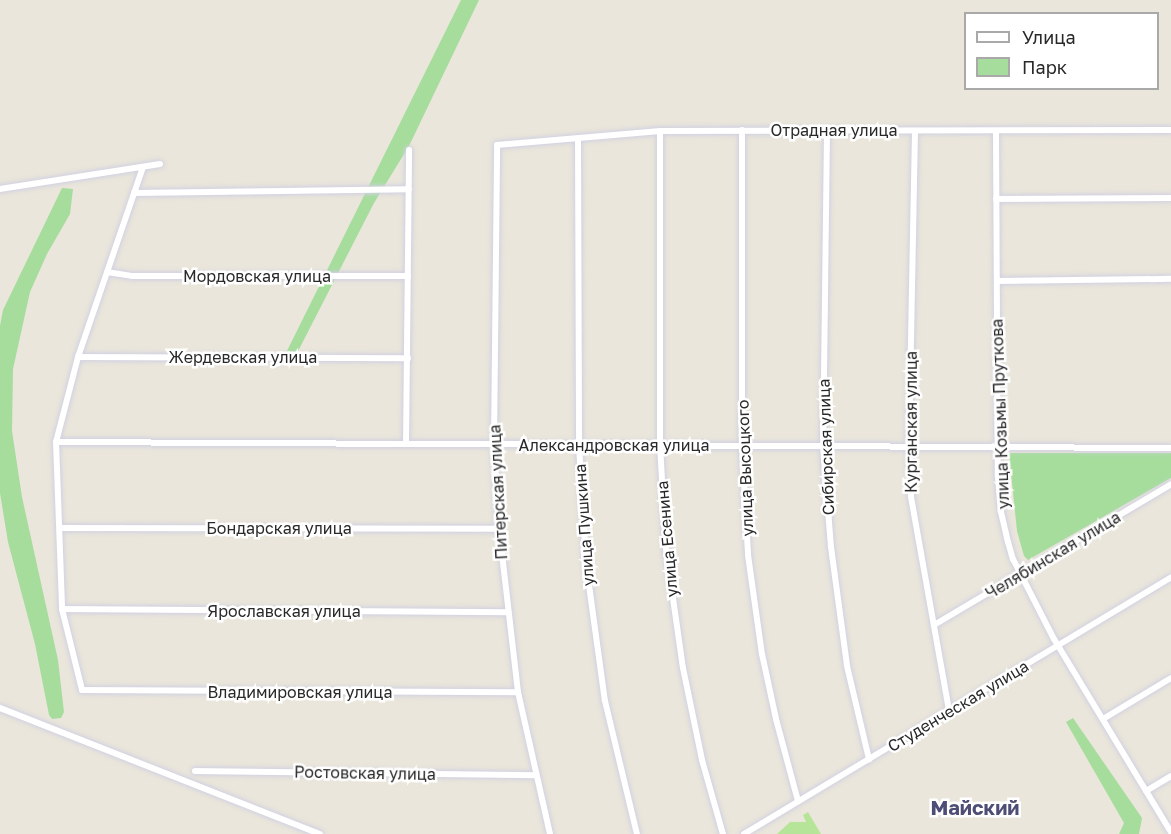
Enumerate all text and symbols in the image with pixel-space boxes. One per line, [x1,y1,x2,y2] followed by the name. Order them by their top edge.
[964,12,1159,90] legend
[1022,26,1076,48] text: Улица
[1022,56,1067,78] text: Парк
[770,120,898,140] street label: Отрадная улица
[183,266,331,286] street label: Мордовская улица
[987,318,1013,510] street label: улица Козьмы Пруткова
[169,347,317,367] street label: Жердевская улица
[901,351,921,493] street label: Курганская улица
[814,378,838,516] street label: Сибирская улица
[733,399,757,537] street label: улица Высоцкого
[485,424,511,560] street label: Питерская улица
[518,435,710,455] street label: Александровская улица
[570,463,598,587] street label: улица Пушкина
[652,480,682,598] street label: улица Есенина
[982,507,1124,603] street label: Челябинская улица
[206,518,352,538] street label: Бондарская улица
[207,601,361,621] street label: Ярославская улица
[884,656,1032,756] street label: Студенческая улица
[208,682,392,702] street label: Владимировская улица
[294,762,436,784] street label: Ростовская улица
[930,795,1020,819] district label: Майский

